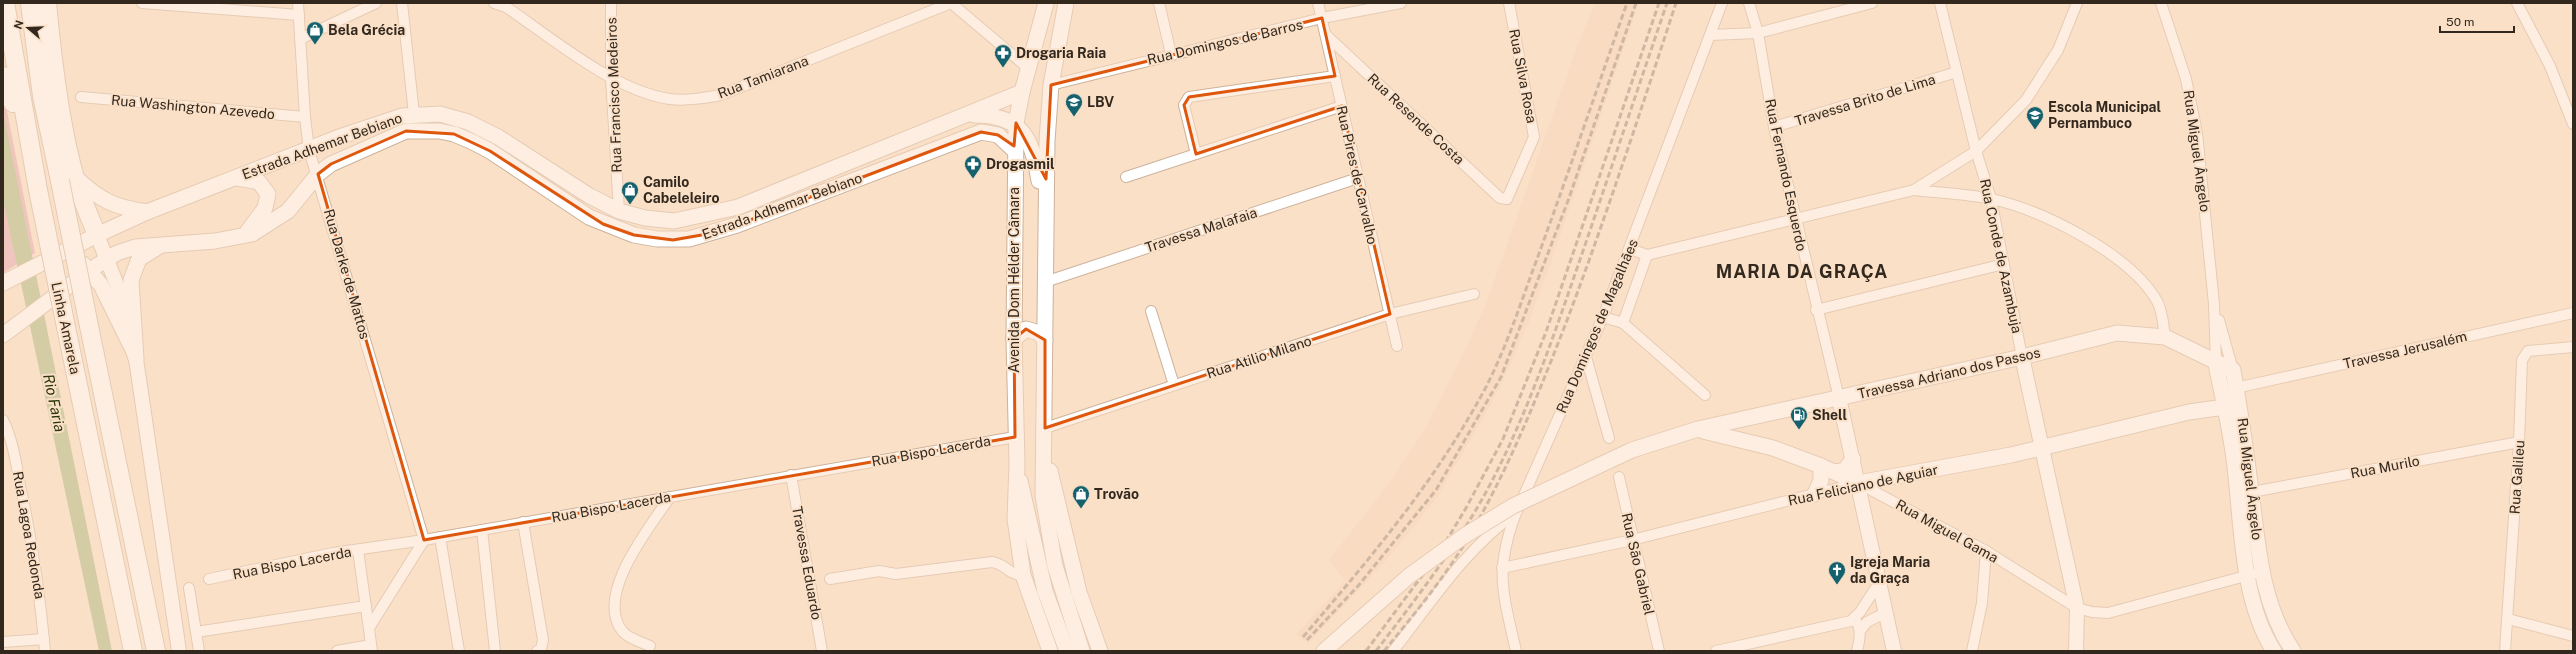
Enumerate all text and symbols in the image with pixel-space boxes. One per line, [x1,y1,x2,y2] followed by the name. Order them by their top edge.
[8,8,48,48] north arrow
[2440,8,2514,34] scale bar
[2446,15,2474,29] text: 50 m
[1146,16,1304,68] street label: Rua Domingos de Barros
[603,17,625,173] street label: Rua Francisco Medeiros
[11,19,26,31] text: N
[305,20,325,45] shop icon: Bela Grécia
[328,22,405,38] place label: Bela Grécia
[1506,28,1540,124] street label: Rua Silva Rosa
[993,43,1013,68] pharmacy icon: Drogaria Raia
[1016,45,1106,61] place label: Drogaria Raia
[715,52,811,102] street label: Rua Tamiarana
[1364,70,1468,168] street label: Rua Resende Costa
[1793,71,1937,129] street label: Travessa Brito de Lima
[2181,89,2214,213] street label: Rua Miguel Ângelo
[110,92,276,122] street label: Rua Washington Azevedo
[1064,92,1084,117] school or university icon: LBV
[1087,94,1114,110] place label: LBV
[1762,97,1810,253] street label: Rua Fernando Esquerdo
[2048,99,2162,131] place label: Escola Municipal Pernambuco
[1333,104,1381,246] street label: Rua Pires de Carvalho
[2025,105,2045,130] school or university icon: Escola Municipal Pernambuco
[240,110,404,182] street label: Estrada Adhemar Bebiano
[963,154,983,179] pharmacy icon: Drogasmil
[986,156,1055,172] place label: Drogasmil
[700,170,864,242] street label: Estrada Adhemar Bebiano
[643,174,719,206] place label: Camilo Cabeleleiro
[1977,177,2025,335] street label: Rua Conde de Azambuja
[620,180,640,205] shop icon: Camilo Cabeleleiro
[1006,187,1022,373] street label: Avenida Dom Hélder Câmara
[1143,204,1259,256] street label: Travessa Malafaia
[321,207,373,341] street label: Rua Darke de Mattos
[1553,237,1641,415] street label: Rua Domingos de Magalhães
[1716,261,1888,282] district label: MARIA DA GRAÇA
[48,280,84,376] street label: Linha Amarela
[2342,328,2468,372] street label: Travessa Jerusalém
[1204,332,1314,382] street label: Rua Atilio Milano
[1856,344,2042,402] street label: Travessa Adriano dos Passos
[40,372,69,433] water label: Rio Faria
[1789,405,1809,430] fuel station icon: Shell
[1812,407,1847,423] place label: Shell
[2235,417,2266,541] street label: Rua Miguel Ângelo
[870,433,992,469] street label: Rua Bispo Lacerda
[2506,439,2528,515] street label: Rua Galileu
[2349,452,2421,482] street label: Rua Murilo
[1787,461,1939,509] street label: Rua Feliciano de Aguiar
[10,470,48,600] street label: Rua Lagoa Redonda
[1071,484,1091,509] shop icon: Trovão
[1094,486,1139,502] place label: Trovão
[550,489,672,525] street label: Rua Bispo Lacerda
[1893,496,2001,566] street label: Rua Miguel Gama
[789,505,825,621] street label: Travessa Eduardo
[1618,511,1658,617] street label: Rua São Gabriel
[231,544,353,582] street label: Rua Bispo Lacerda
[1850,554,1930,586] place label: Igreja Maria da Graça
[1827,560,1847,585] church icon: Igreja Maria da Graça

